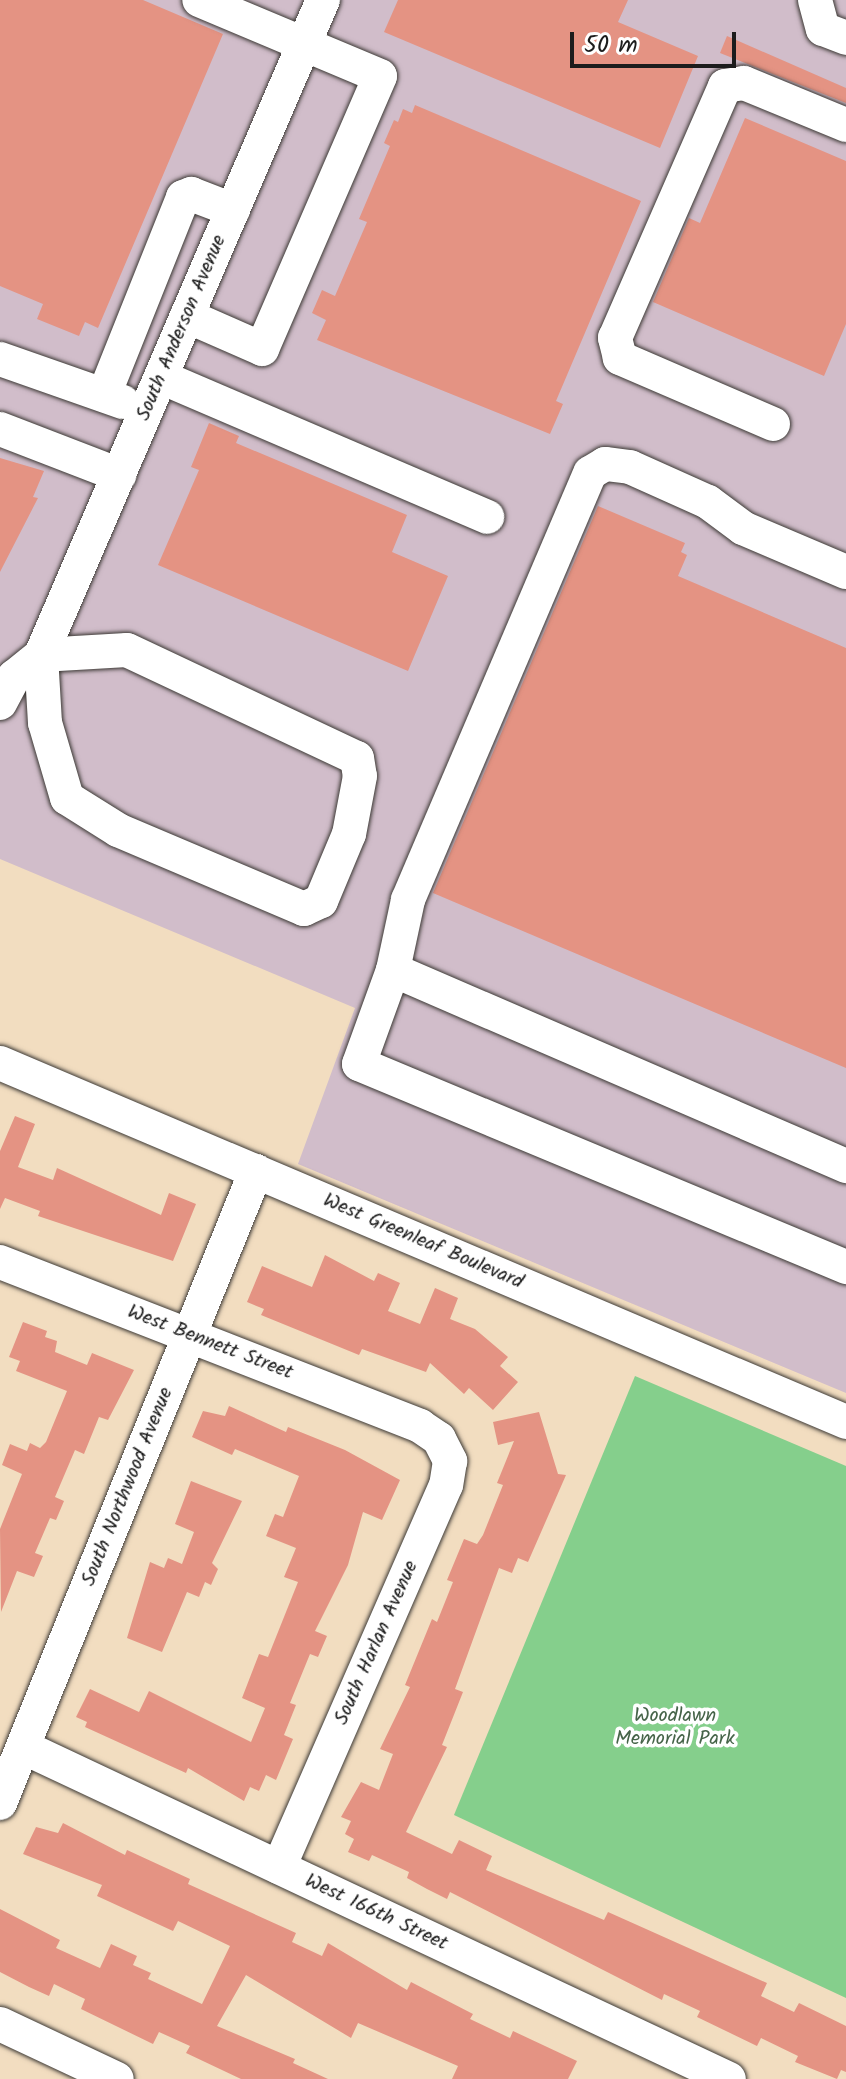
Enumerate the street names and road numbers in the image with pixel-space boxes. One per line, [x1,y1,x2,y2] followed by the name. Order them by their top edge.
[132,232,232,424] street label: South Anderson Avenue
[319,1189,527,1295] street label: West Greenleaf Boulevard
[124,1300,296,1386] street label: West Bennett Street
[77,1384,179,1590] street label: South Northwood Avenue
[330,1557,424,1729] street label: South Harlan Avenue
[301,1869,451,1957] street label: West 166th Street

